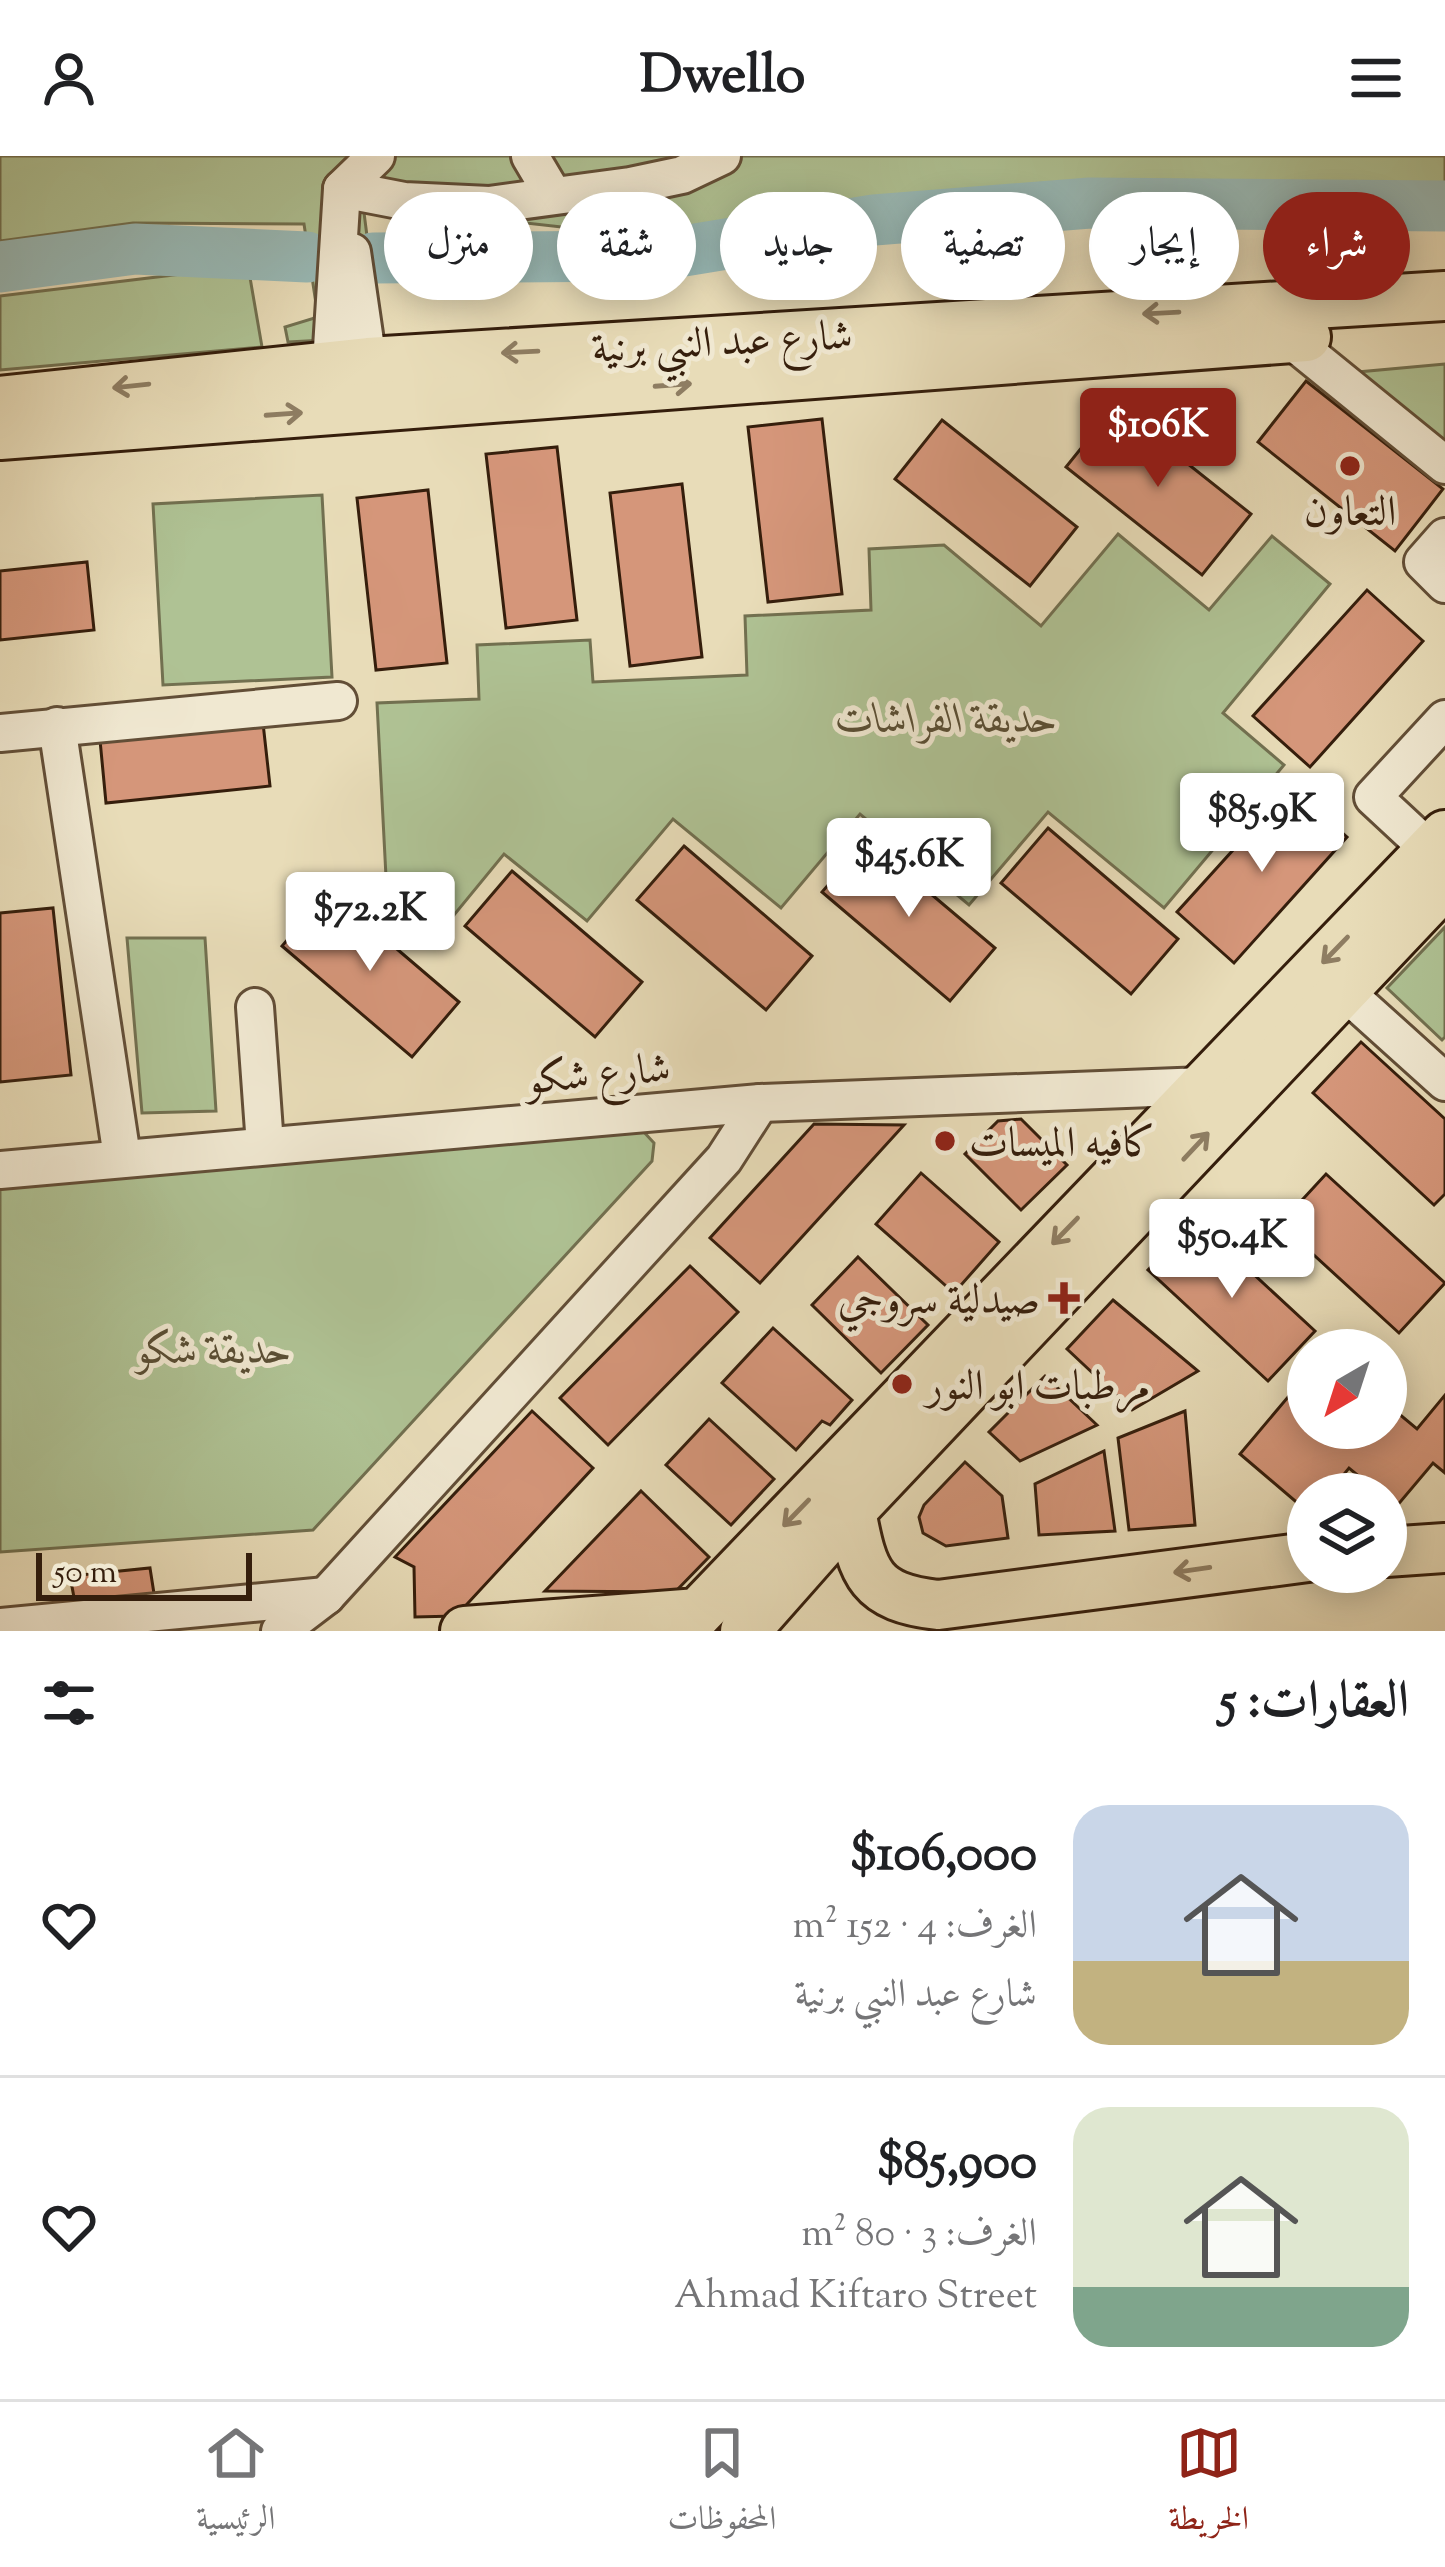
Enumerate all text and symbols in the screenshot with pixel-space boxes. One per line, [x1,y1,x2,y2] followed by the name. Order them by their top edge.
[640,39,805,117] text: Dwello
[36,45,102,111] icon: person
[1343,45,1409,111] icon: menu
[384,192,533,300] chip: منزل
[557,192,696,300] chip: شقة
[720,192,877,300] chip: جديد
[901,192,1065,300] chip: تصفية
[1089,192,1239,300] chip: إيجار
[1263,192,1410,300] chip: شراء
[1142,302,1181,325] one-way arrow
[590,308,855,387] street label: شارع عبد النبي برنية
[501,341,540,364] one-way arrow
[653,373,692,396] one-way arrow
[112,375,151,398] one-way arrow
[1074,388,1242,490] pin: $106K
[1107,399,1209,455] text: $106K
[264,402,303,425] one-way arrow
[1337,453,1363,479] marker: التعاون
[1304,485,1396,545] place label: التعاون
[836,692,1058,752] park label: حديقة الفراشات
[1164,773,1360,875] pin: $85.9K
[1207,784,1317,840] text: $85.9K
[811,818,1007,920] pin: $45.6K
[854,829,964,885] text: $45.6K
[272,872,468,974] pin: $72.2K
[313,883,427,939] text: $72.2K
[1321,934,1349,964] one-way arrow
[520,1041,673,1115] street label: شارع شكو
[969,1116,1156,1176] place label: كافيه الميسات
[932,1128,958,1154] marker: كافيه الميسات
[1182,1131,1210,1161] one-way arrow
[1134,1199,1330,1301] pin: $50.4K
[1176,1210,1288,1266] text: $50.4K
[1052,1216,1080,1246] one-way arrow
[838,1273,1040,1333] place label: صيدلية سروجي
[1051,1285,1077,1311] marker: صيدلية سروجي
[134,1323,293,1383] park label: حديقة شكو
[1287,1329,1407,1449] north arrow
[1287,1329,1407,1593] map controls
[922,1359,1150,1419] place label: مرطبات ابو النور
[889,1371,915,1397] marker: مرطبات ابو النور
[1287,1473,1407,1593] button: layers
[782,1498,810,1528] one-way arrow
[36,1547,252,1600] scale bar
[54,1550,117,1598] text: 50 m
[1173,1559,1212,1582] one-way arrow
[1219,1667,1409,1740] text: العقارات: 5
[36,1670,102,1736] icon: filters
[849,1820,1037,1893] text: $106,000
[1169,1853,1313,1997] icon: home
[36,1892,102,1958] icon: heart
[793,1900,1037,1956] text: الغرف: 4 · 152 m²
[794,1969,1037,2025] text: شارع عبد النبي برنية
[876,2128,1037,2201] text: $85,900
[1169,2155,1313,2299] icon: home
[36,2194,102,2260] icon: heart
[801,2208,1037,2264] text: الغرف: 3 · 80 m²
[674,2270,1037,2326] text: Ahmad Kiftaro Street
[196,2420,275,2550] tab: الرئيسية
[668,2420,776,2550] tab: المحفوظات
[1169,2420,1249,2550] tab: الخريطة

